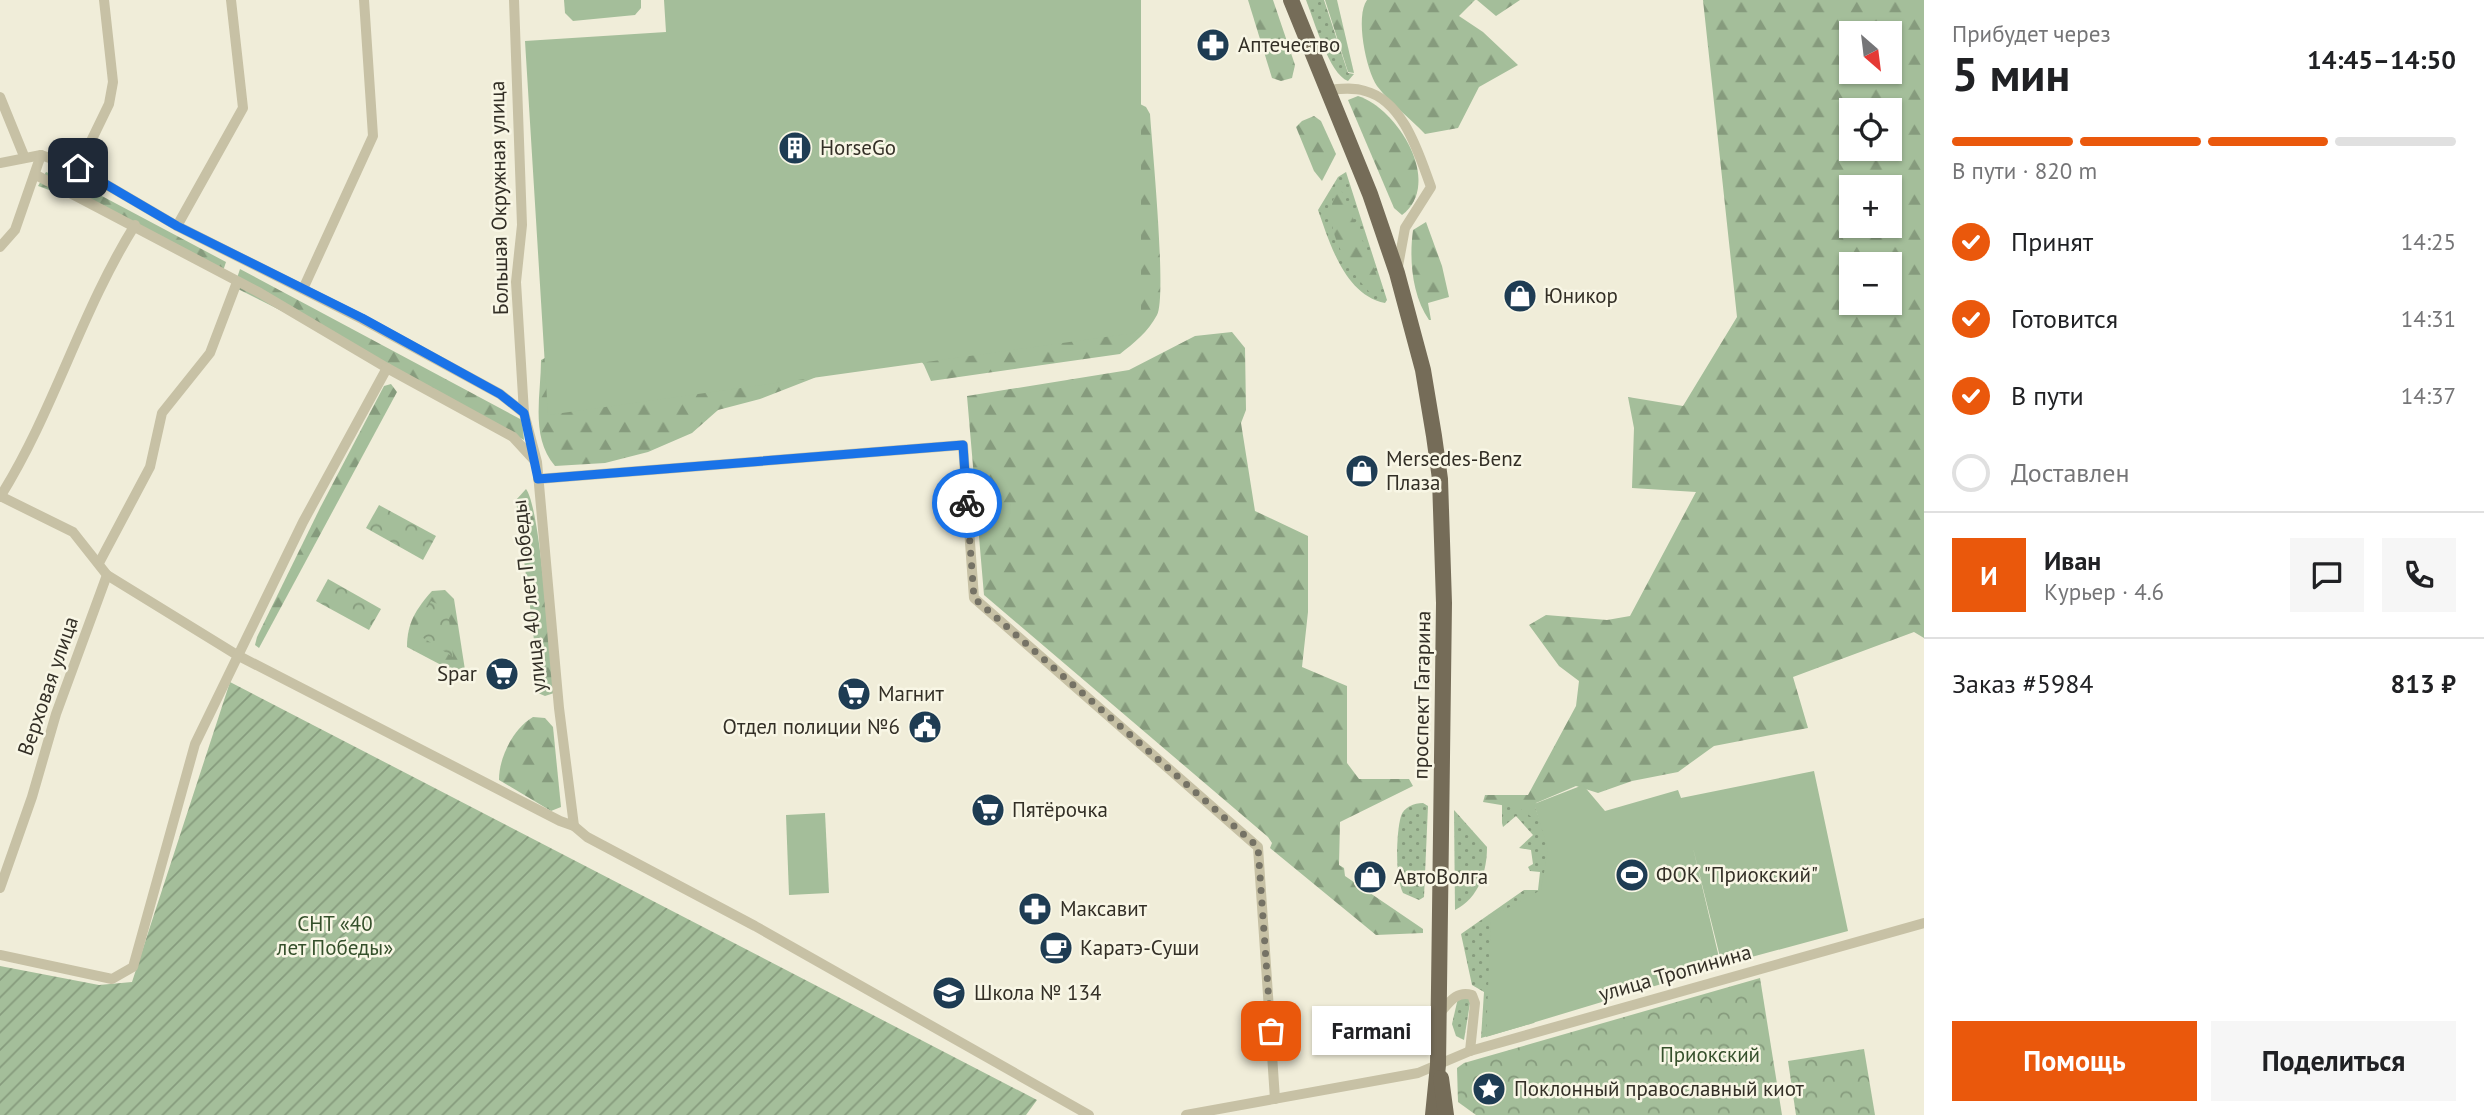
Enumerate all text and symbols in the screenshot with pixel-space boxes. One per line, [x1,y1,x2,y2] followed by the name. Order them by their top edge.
[1952,19,2111,48] text: Прибудет через
[1839,21,1902,84] north arrow
[1839,21,1902,315] map controls
[1194,26,1232,64] pharmacy icon: Аптечество
[1238,31,1340,58] place label: Аптечество
[2307,43,2456,76] text: 14:45–14:50
[1952,44,2070,104] text: 5 мин
[483,81,514,315] street label: Большая Окружная улица
[1839,98,1902,161] button: locate
[776,129,814,167] building icon: HorseGo
[820,134,896,161] place label: HorseGo
[48,138,108,198] pin
[59,149,97,187] icon: home
[1952,156,2097,185] text: В пути · 820 m
[1839,175,1902,238] button: +
[1952,223,1990,261] icon: check
[2011,225,2093,258] text: Принят
[2401,227,2456,256] text: 14:25
[1839,252,1902,315] button: −
[1501,277,1539,315] shop icon: Юникор
[1544,282,1618,309] place label: Юникор
[1952,300,1990,338] icon: check
[2011,302,2118,335] text: Готовится
[2401,304,2456,333] text: 14:31
[1952,377,1990,415] icon: check
[2011,379,2084,412] text: В пути
[2401,381,2456,410] text: 14:37
[1386,445,1522,496] place label: Mersedes-Benz Плаза
[1343,452,1381,490] shop icon: Mersedes-Benz Плаза
[2011,456,2130,489] text: Доставлен
[932,468,1002,538] courier
[948,484,986,522] icon: bike
[505,498,552,694] street label: улица 40 лет Победы
[2290,538,2364,612] button: chat
[2382,538,2456,612] button: phone
[2044,544,2101,577] text: Иван
[1980,559,1998,592] text: И
[2044,577,2164,606] text: Курьер · 4.6
[1407,610,1436,780] street label: проспект Гагарина
[11,613,84,759] street label: Верховая улица
[483,655,521,693] supermarket icon: Spar
[437,660,477,687] place label: Spar
[1952,667,2094,700] text: Заказ #5984
[2390,667,2456,700] text: 813 ₽
[835,675,873,713] supermarket icon: Магнит
[878,680,945,707] place label: Магнит
[906,708,944,746] public building icon: Отдел полиции №6
[723,713,900,740] place label: Отдел полиции №6
[969,791,1007,829] supermarket icon: Пятёрочка
[1012,796,1108,823] place label: Пятёрочка
[1613,856,1651,894] sports icon: ФОК "Приокский"
[1351,858,1389,896] shop icon: АвтоВолга
[1656,861,1818,888] place label: ФОК "Приокский"
[1394,863,1488,890] place label: АвтоВолга
[1016,890,1054,928] pharmacy icon: Максавит
[1060,895,1148,922] place label: Максавит
[276,910,393,961] park label: СНТ «40 лет Победы»
[1037,929,1075,967] cafe icon: Каратэ-Суши
[1080,934,1199,961] place label: Каратэ-Суши
[1595,938,1754,1007] street label: улица Тропинина
[930,974,968,1012] school or university icon: Школа № 134
[974,979,1101,1006] place label: Школа № 134
[1241,1001,1301,1061] pin
[1313,1006,1432,1056] callout: Farmani
[1252,1012,1290,1050] icon: bag
[1332,1016,1411,1045] text: Farmani
[1952,1021,2197,1101] button: Помощь
[2211,1021,2456,1101] button: Поделиться
[1660,1041,1760,1068] park label: Приокский
[1470,1070,1508,1108] place icon: Поклонный православный киот
[1514,1075,1805,1102] place label: Поклонный православный киот

